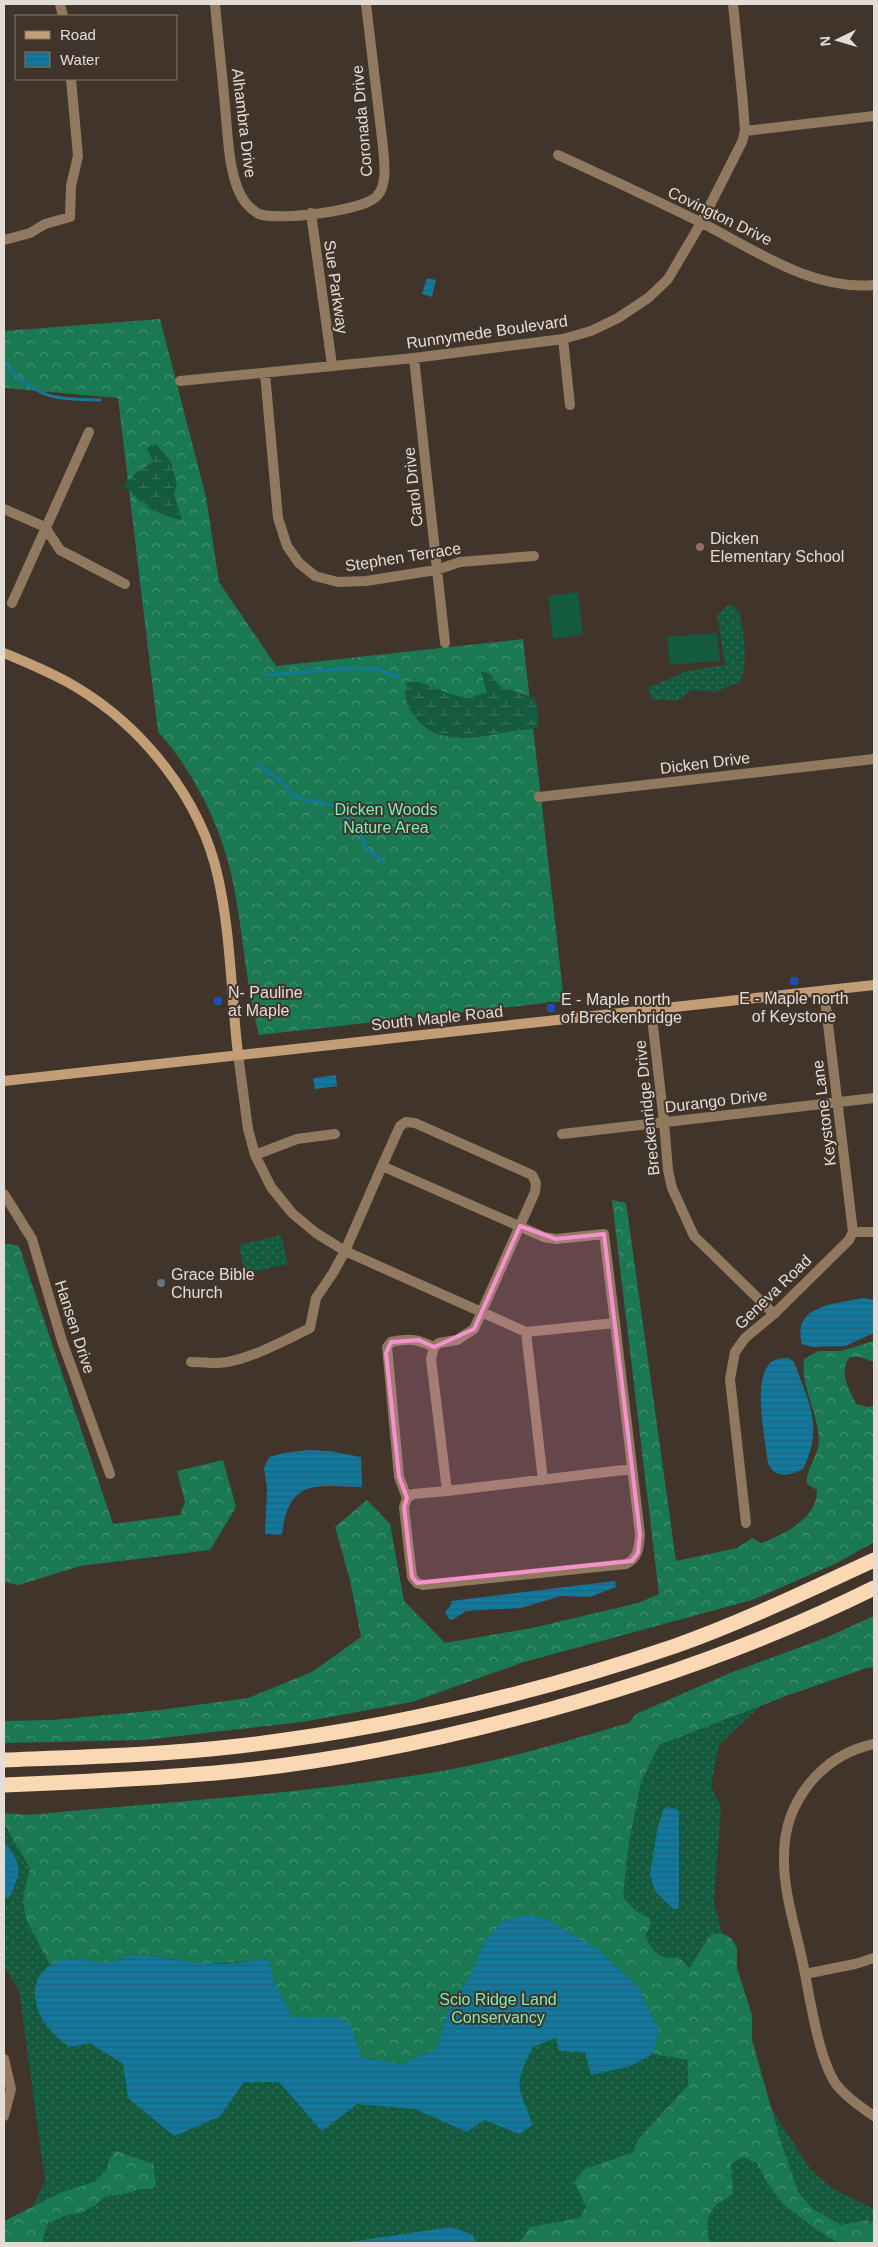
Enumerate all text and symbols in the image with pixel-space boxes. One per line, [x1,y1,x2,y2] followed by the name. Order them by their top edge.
[15,15,178,80] legend
[813,15,863,65] north arrow
[60,26,96,43] text: Road
[817,35,833,47] text: N
[60,51,99,68] text: Water
[349,64,375,178] street label: Coronada Drive
[229,67,259,179] street label: Alhambra Drive
[665,183,775,249] street label: Covington Drive
[321,239,351,335] street label: Sue Parkway
[405,312,569,352] street label: Runnymede Boulevard
[400,446,426,528] street label: Carol Drive
[710,530,844,565] place label: Dicken Elementary School
[344,539,462,575] street label: Stephen Terrace
[694,541,706,553] marker: Dicken Elementary School
[659,749,751,777] street label: Dicken Drive
[335,801,437,836] park label: Dicken Woods Nature Area
[788,975,800,987] marker: E - Maple north of Keystone
[228,984,303,1019] place label: N- Pauline at Maple
[739,990,849,1025] place label: E - Maple north of Keystone
[561,991,682,1026] place label: E - Maple north of Breckenbridge
[212,995,224,1007] marker: N- Pauline at Maple
[545,1002,557,1014] marker: E - Maple north of Breckenbridge
[370,1003,504,1033] street label: South Maple Road
[631,1039,663,1177] street label: Breckenridge Drive
[809,1059,839,1167] street label: Keystone Lane
[664,1086,768,1116] street label: Durango Drive
[732,1252,814,1332] street label: Geneva Road
[171,1266,255,1301] place label: Grace Bible Church
[155,1277,167,1289] marker: Grace Bible Church
[52,1278,98,1376] street label: Hansen Drive
[439,1991,557,2026] park label: Scio Ridge Land Conservancy

